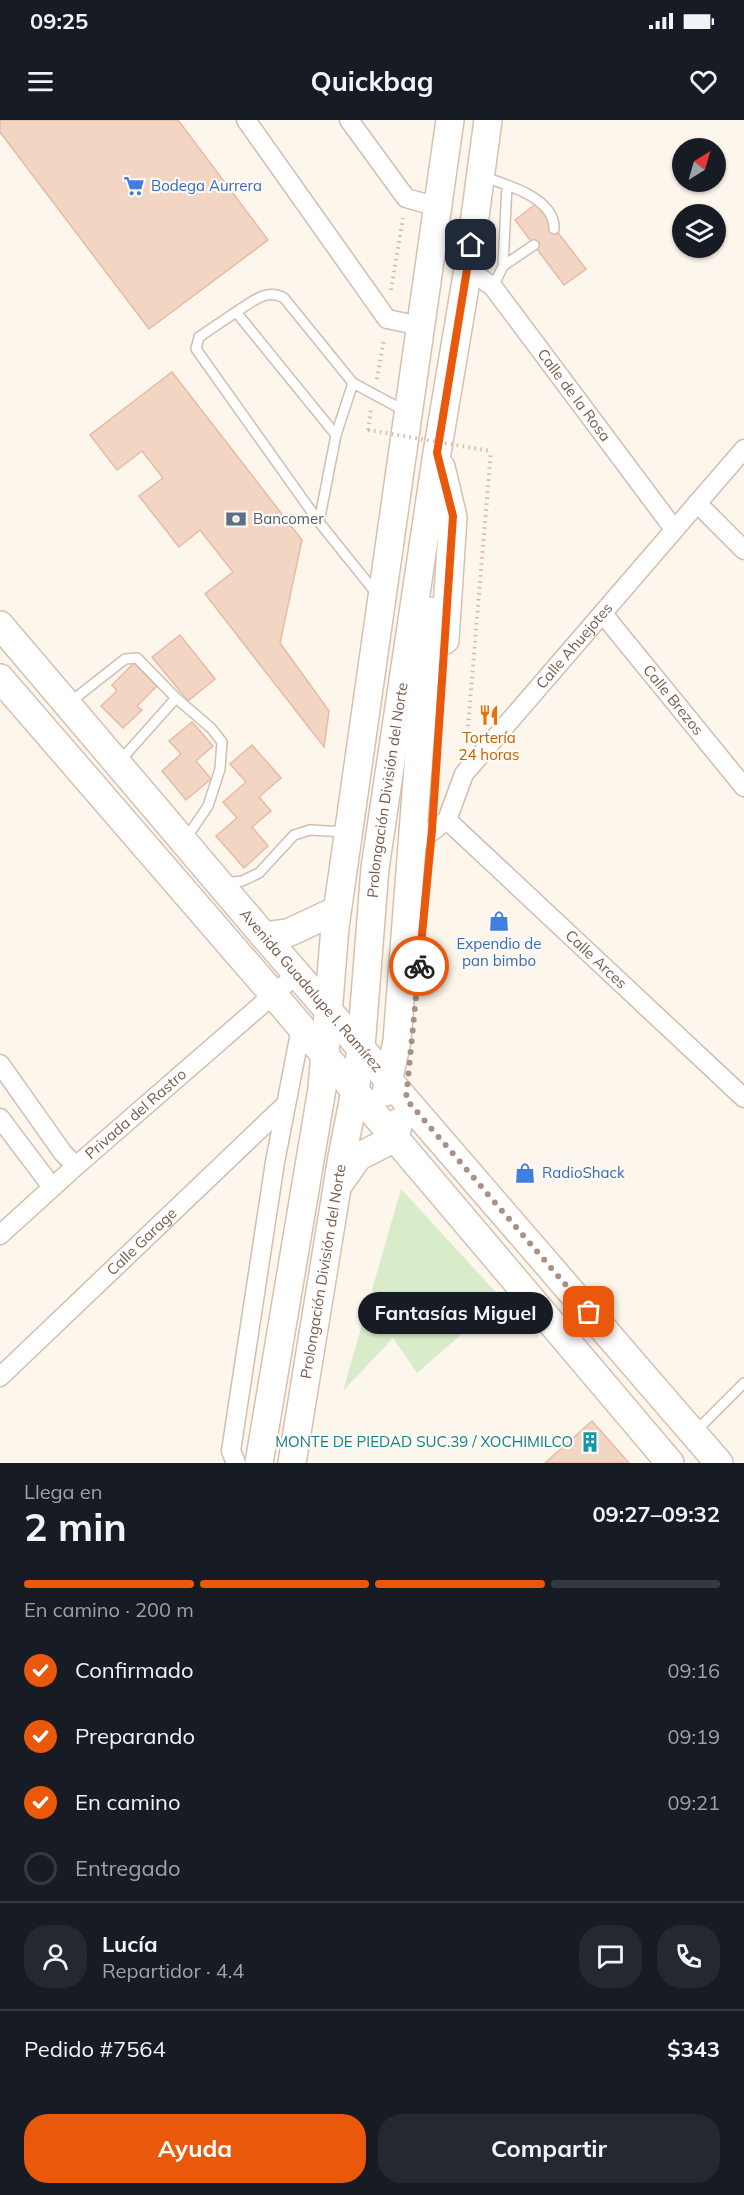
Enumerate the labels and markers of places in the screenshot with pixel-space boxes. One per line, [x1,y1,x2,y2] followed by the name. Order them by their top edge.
[122,174,146,198] supermarket icon: Bodega Aurrera
[151,176,262,195] place label: Bodega Aurrera
[445,219,496,270] pin
[224,507,248,531] bank icon: Bancomer
[253,509,324,528] place label: Bancomer
[477,703,501,727] restaurant icon: Tortería 24 horas
[458,728,520,764] place label: Tortería 24 horas
[487,909,511,933] shop icon: Expendio de pan bimbo
[456,934,542,970] place label: Expendio de pan bimbo
[513,1161,537,1185] shop icon: RadioShack
[542,1163,625,1182] place label: RadioShack
[563,1286,614,1337] pin
[358,1291,553,1333] callout: Fantasías Miguel
[578,1430,602,1454] building icon: MONTE DE PIEDAD SUC.39 / XOCHIMILCO
[275,1432,573,1451] place label: MONTE DE PIEDAD SUC.39 / XOCHIMILCO

